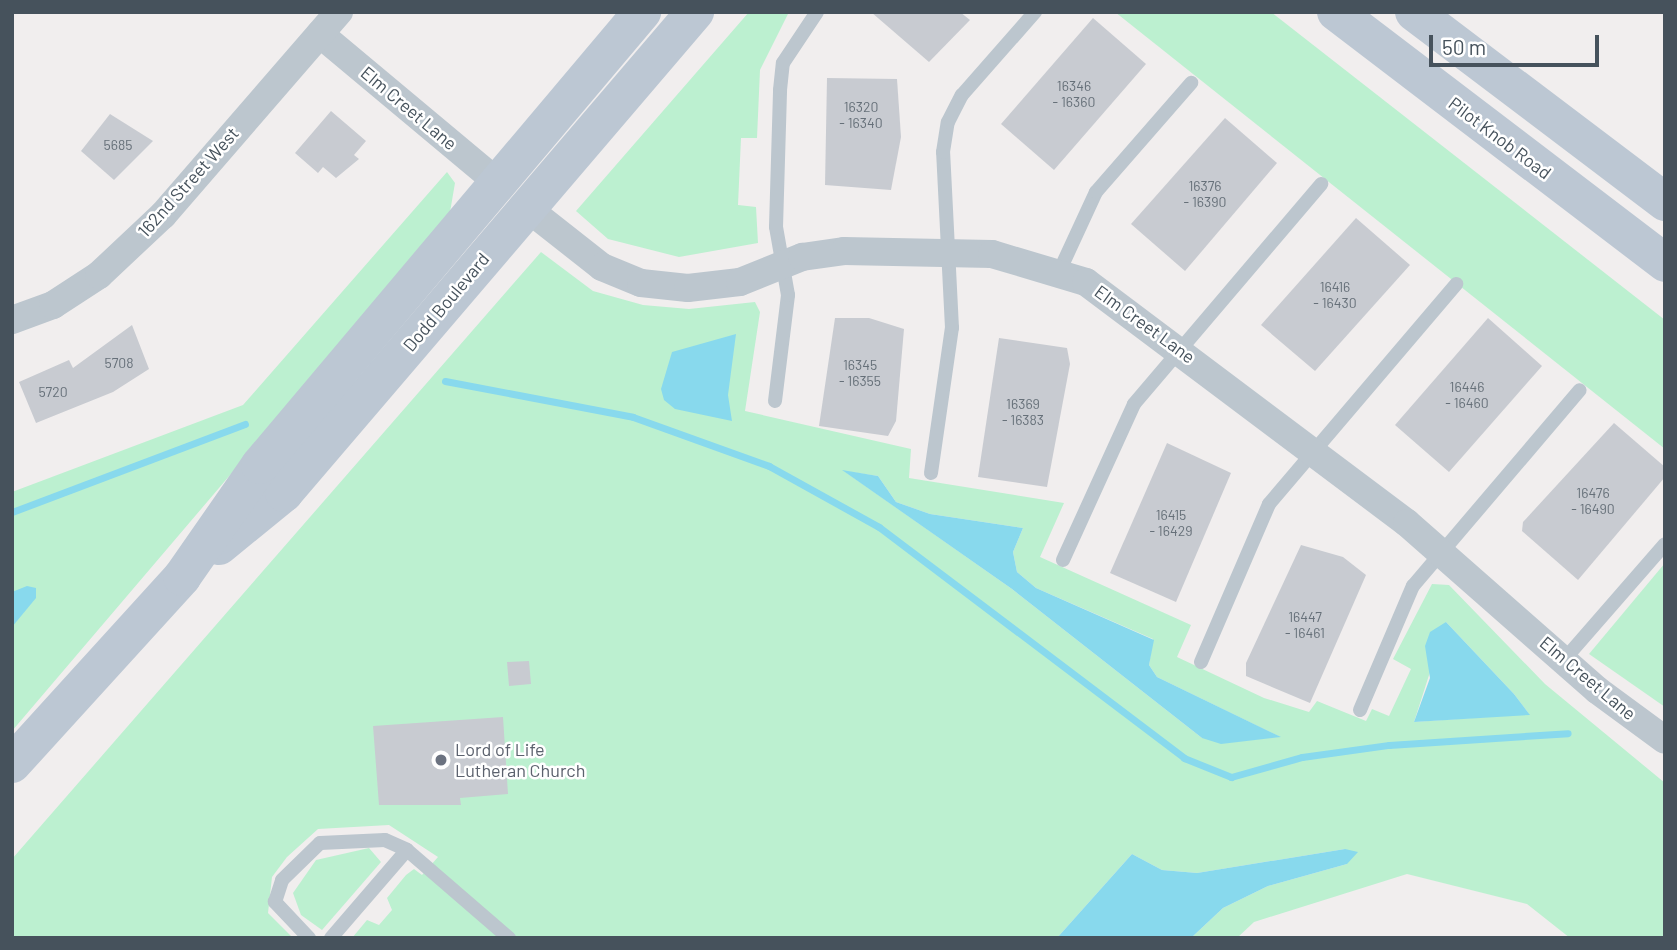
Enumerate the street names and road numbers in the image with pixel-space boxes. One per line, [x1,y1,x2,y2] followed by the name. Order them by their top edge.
[357,62,461,154] street label: Elm Creet Lane
[1444,92,1556,184] street label: Pilot Knob Road
[133,123,243,241] street label: 162nd Street West
[398,248,494,356] street label: Dodd Boulevard
[1091,280,1199,368] street label: Elm Creet Lane
[1536,632,1640,724] street label: Elm Creet Lane

